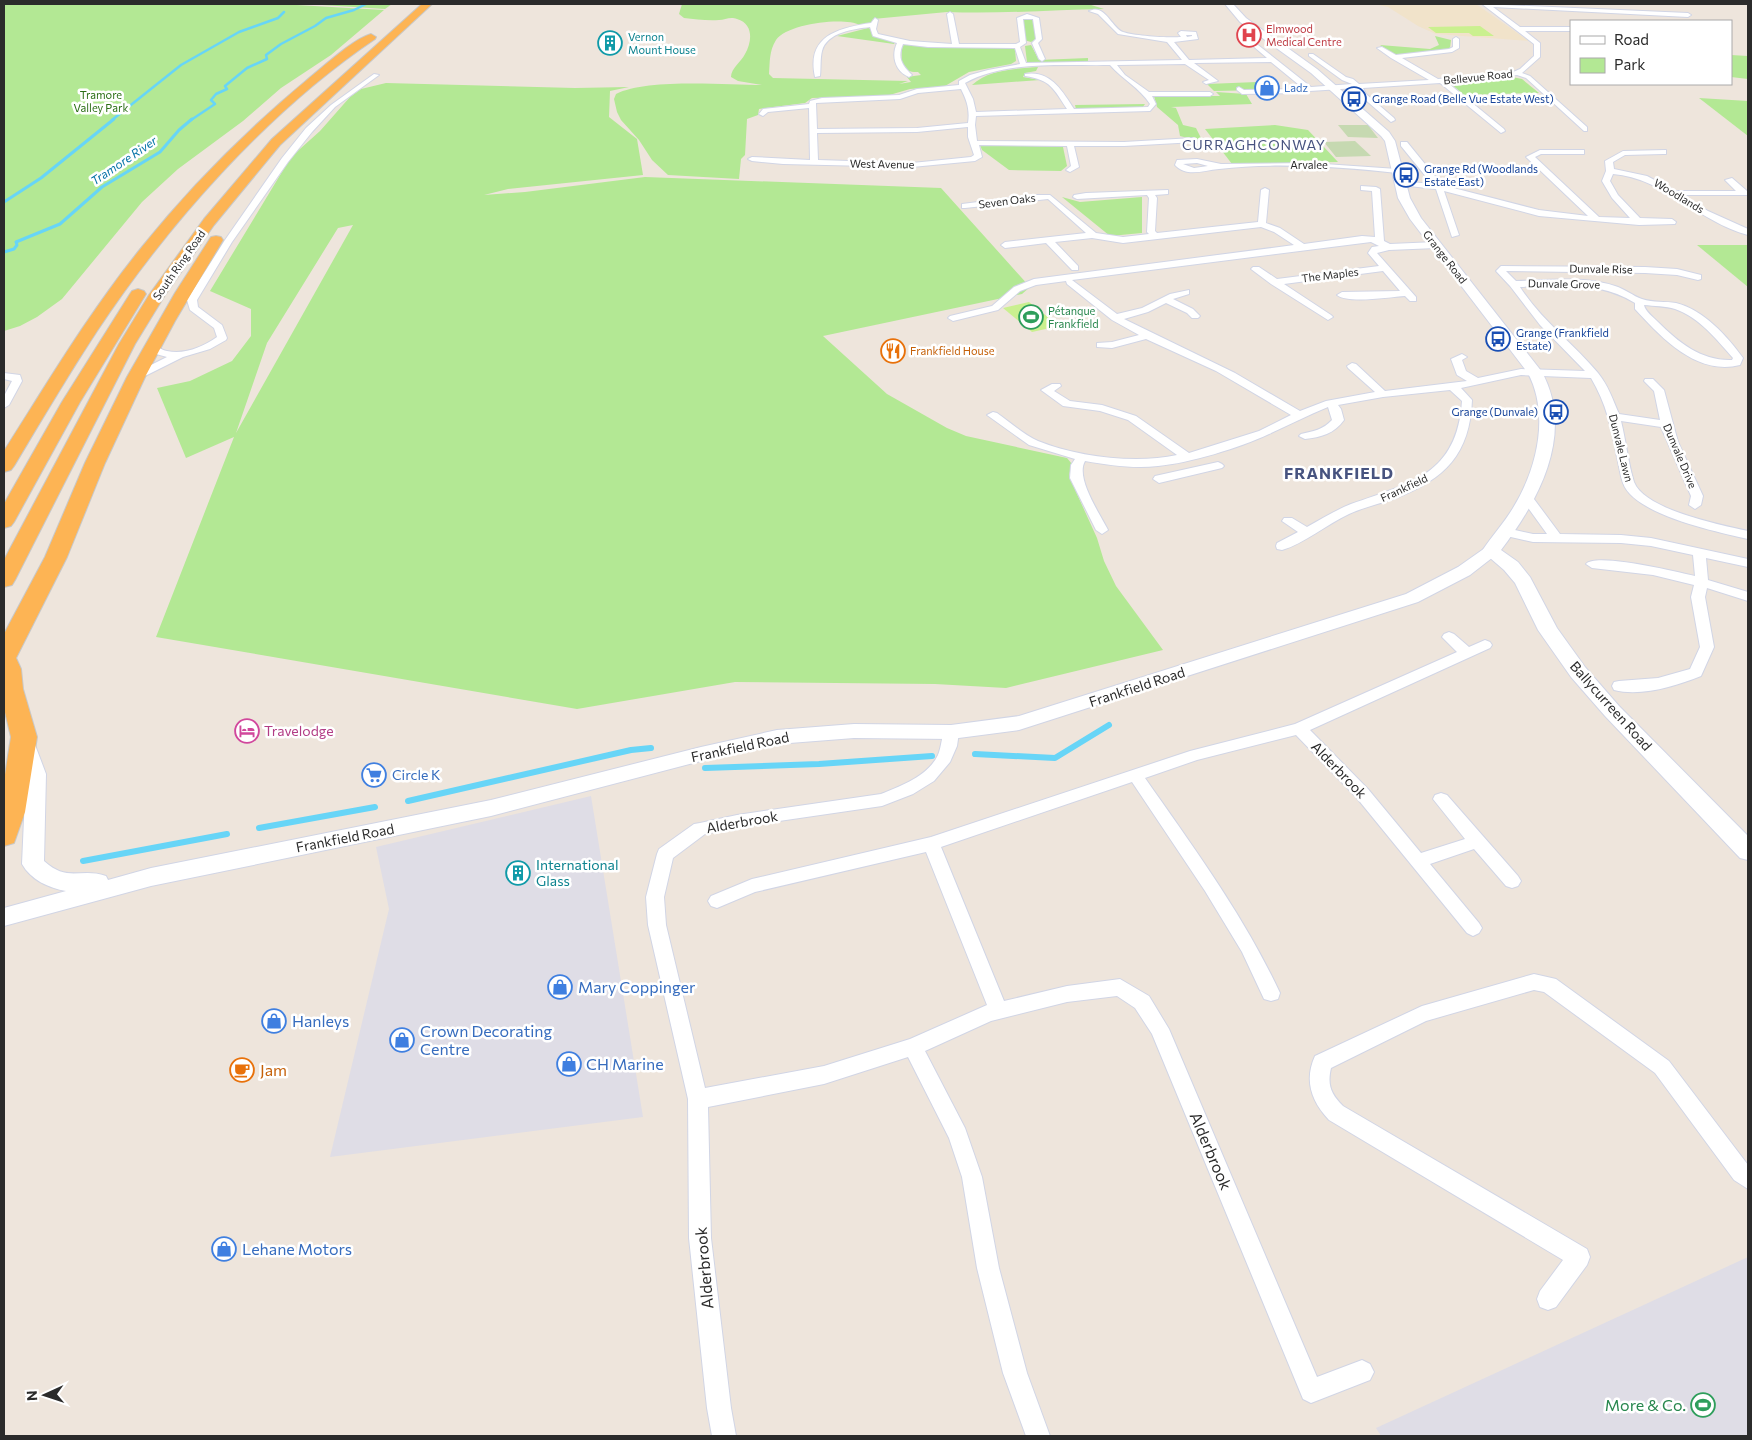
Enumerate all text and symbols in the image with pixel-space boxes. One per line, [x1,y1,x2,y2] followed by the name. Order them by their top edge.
[1570,20,1732,85] legend
[1236,22,1262,48] hospital icon: Elmwood Medical Centre
[1266,22,1342,48] place label: Elmwood Medical Centre
[597,30,623,56] building icon: Vernon Mount House
[628,30,696,56] place label: Vernon Mount House
[1614,30,1649,48] text: Road
[1614,55,1645,73] text: Park
[1443,66,1513,87] street label: Bellevue Road
[1254,75,1280,101] shop icon: Ladz
[1284,81,1308,94] place label: Ladz
[1341,86,1367,112] bus stop icon: Grange Road (Belle Vue Estate West)
[74,88,128,114] park label: Tramore Valley Park
[1372,92,1554,105] place label: Grange Road (Belle Vue Estate West)
[88,132,160,187] water label: Tramore River
[1182,136,1326,153] district label: CURRAGHCONWAY
[850,156,915,171] street label: West Avenue
[1290,158,1328,171] street label: Arvalee
[1393,162,1419,188] bus stop icon: Grange Rd (Woodlands Estate East)
[1424,162,1538,188] place label: Grange Rd (Woodlands Estate East)
[1652,176,1707,216] street label: Woodlands
[978,191,1036,210] street label: Seven Oaks
[150,227,208,302] street label: South Ring Road
[1421,228,1470,286] street label: Grange Road
[1569,261,1633,276] street label: Dunvale Rise
[1301,265,1359,284] street label: The Maples
[1528,276,1600,291] street label: Dunvale Grove
[1018,304,1044,330] sports icon: Pétanque Frankfield
[1048,304,1099,330] place label: Pétanque Frankfield
[1485,326,1511,352] bus stop icon: Grange (Frankfield Estate)
[1516,326,1609,352] place label: Grange (Frankfield Estate)
[880,338,906,364] restaurant icon: Frankfield House
[910,344,995,357] place label: Frankfield House
[1543,399,1569,425] bus stop icon: Grange (Dunvale)
[1451,405,1538,418] place label: Grange (Dunvale)
[1607,413,1636,483] street label: Dunvale Lawn
[1661,422,1700,490] street label: Dunvale Drive
[1284,463,1394,482] district label: FRANKFIELD
[1378,471,1429,504] street label: Frankfield
[1567,657,1656,754] street label: Ballycurreen Road
[1087,663,1187,710] street label: Frankfield Road
[234,718,260,744] hotel icon: Travelodge
[264,722,334,739] place label: Travelodge
[689,728,790,765] street label: Frankfield Road
[1308,738,1371,802] street label: Alderbrook
[361,762,387,788] supermarket icon: Circle K
[392,766,440,783] place label: Circle K
[705,807,779,836] street label: Alderbrook
[294,820,395,855] street label: Frankfield Road
[536,856,619,889] place label: International Glass
[505,860,531,886] building icon: International Glass
[547,974,573,1000] shop icon: Mary Coppinger
[578,977,696,996] place label: Mary Coppinger
[261,1008,287,1034] shop icon: Hanleys
[292,1011,349,1030] place label: Hanleys
[420,1021,553,1058] place label: Crown Decorating Centre
[389,1027,415,1053] shop icon: Crown Decorating Centre
[556,1051,582,1077] shop icon: CH Marine
[586,1054,664,1073] place label: CH Marine
[229,1057,255,1083] cafe icon: Jam
[260,1060,287,1079] place label: Jam
[1187,1109,1236,1193] street label: Alderbrook
[690,1226,717,1310] street label: Alderbrook
[211,1236,237,1262] shop icon: Lehane Motors
[242,1239,352,1258] place label: Lehane Motors
[20,1370,70,1420] north arrow
[23,1390,40,1401] text: N
[1690,1392,1716,1418] sports icon: More & Co.
[1605,1395,1686,1414] place label: More & Co.

